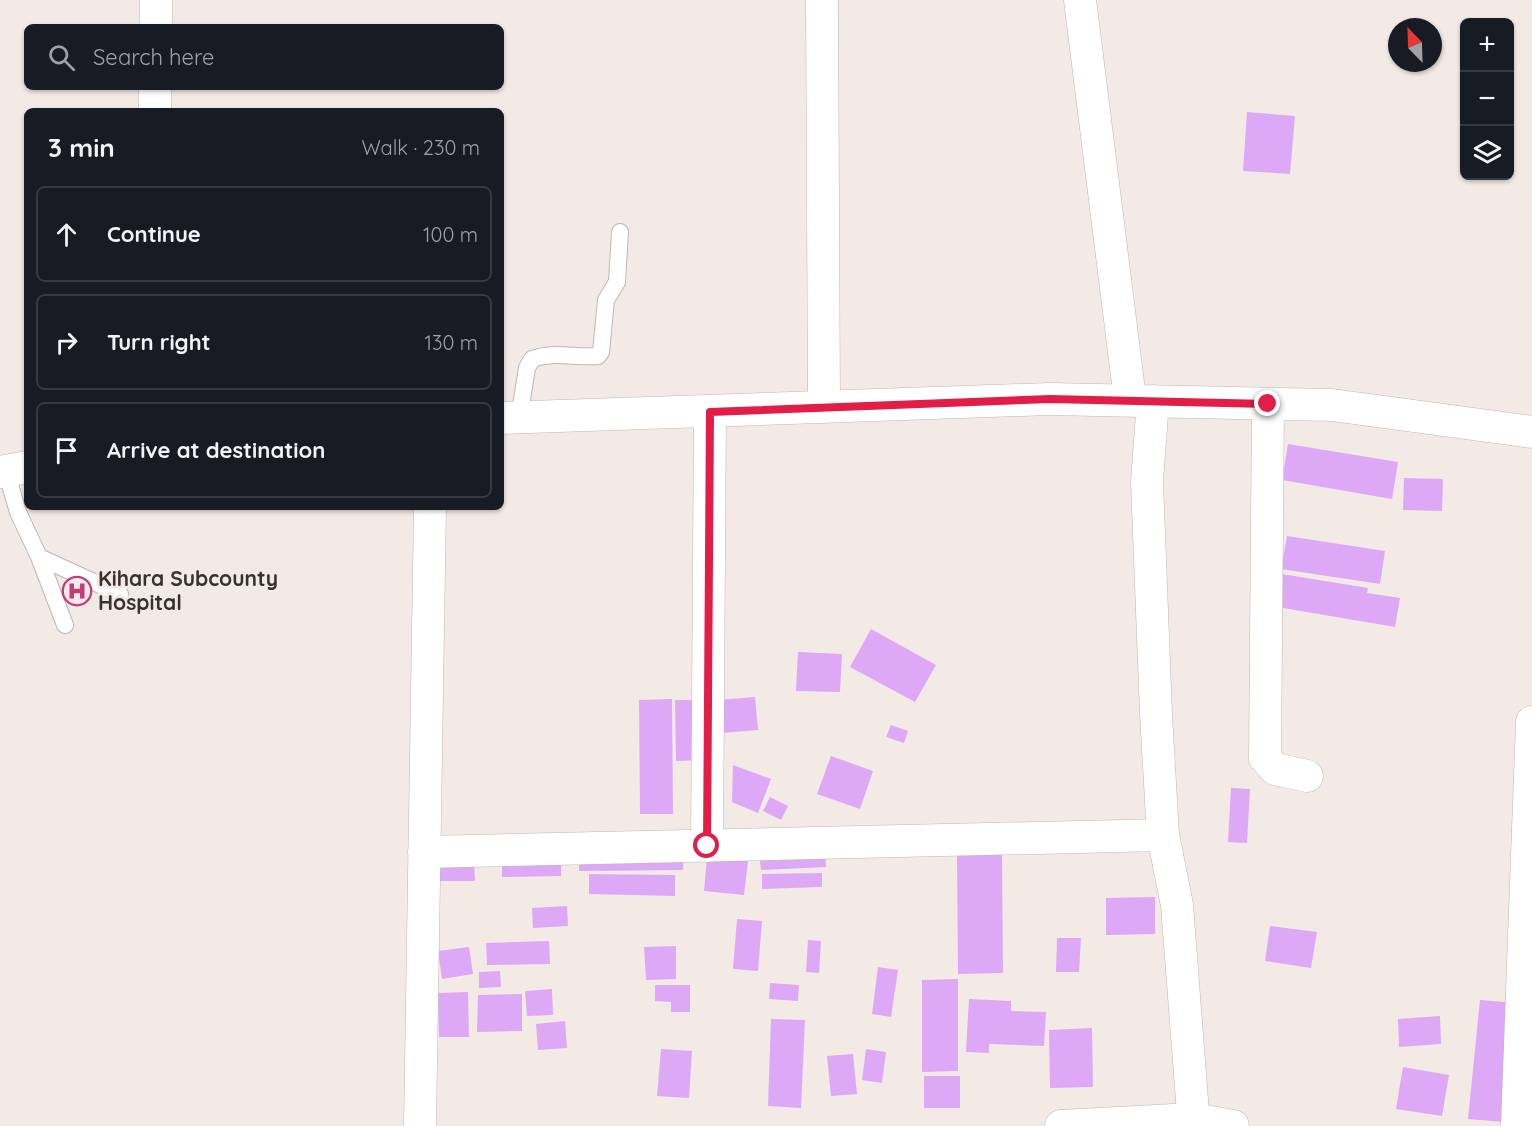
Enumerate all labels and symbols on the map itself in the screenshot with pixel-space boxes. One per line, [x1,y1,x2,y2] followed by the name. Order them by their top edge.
[1388,18,1442,72] north arrow
[1254,390,1280,416] route end
[98,565,278,615] place label: Kihara Subcounty Hospital
[61,575,93,607] hospital icon: Kihara Subcounty Hospital
[693,832,719,858] route start

